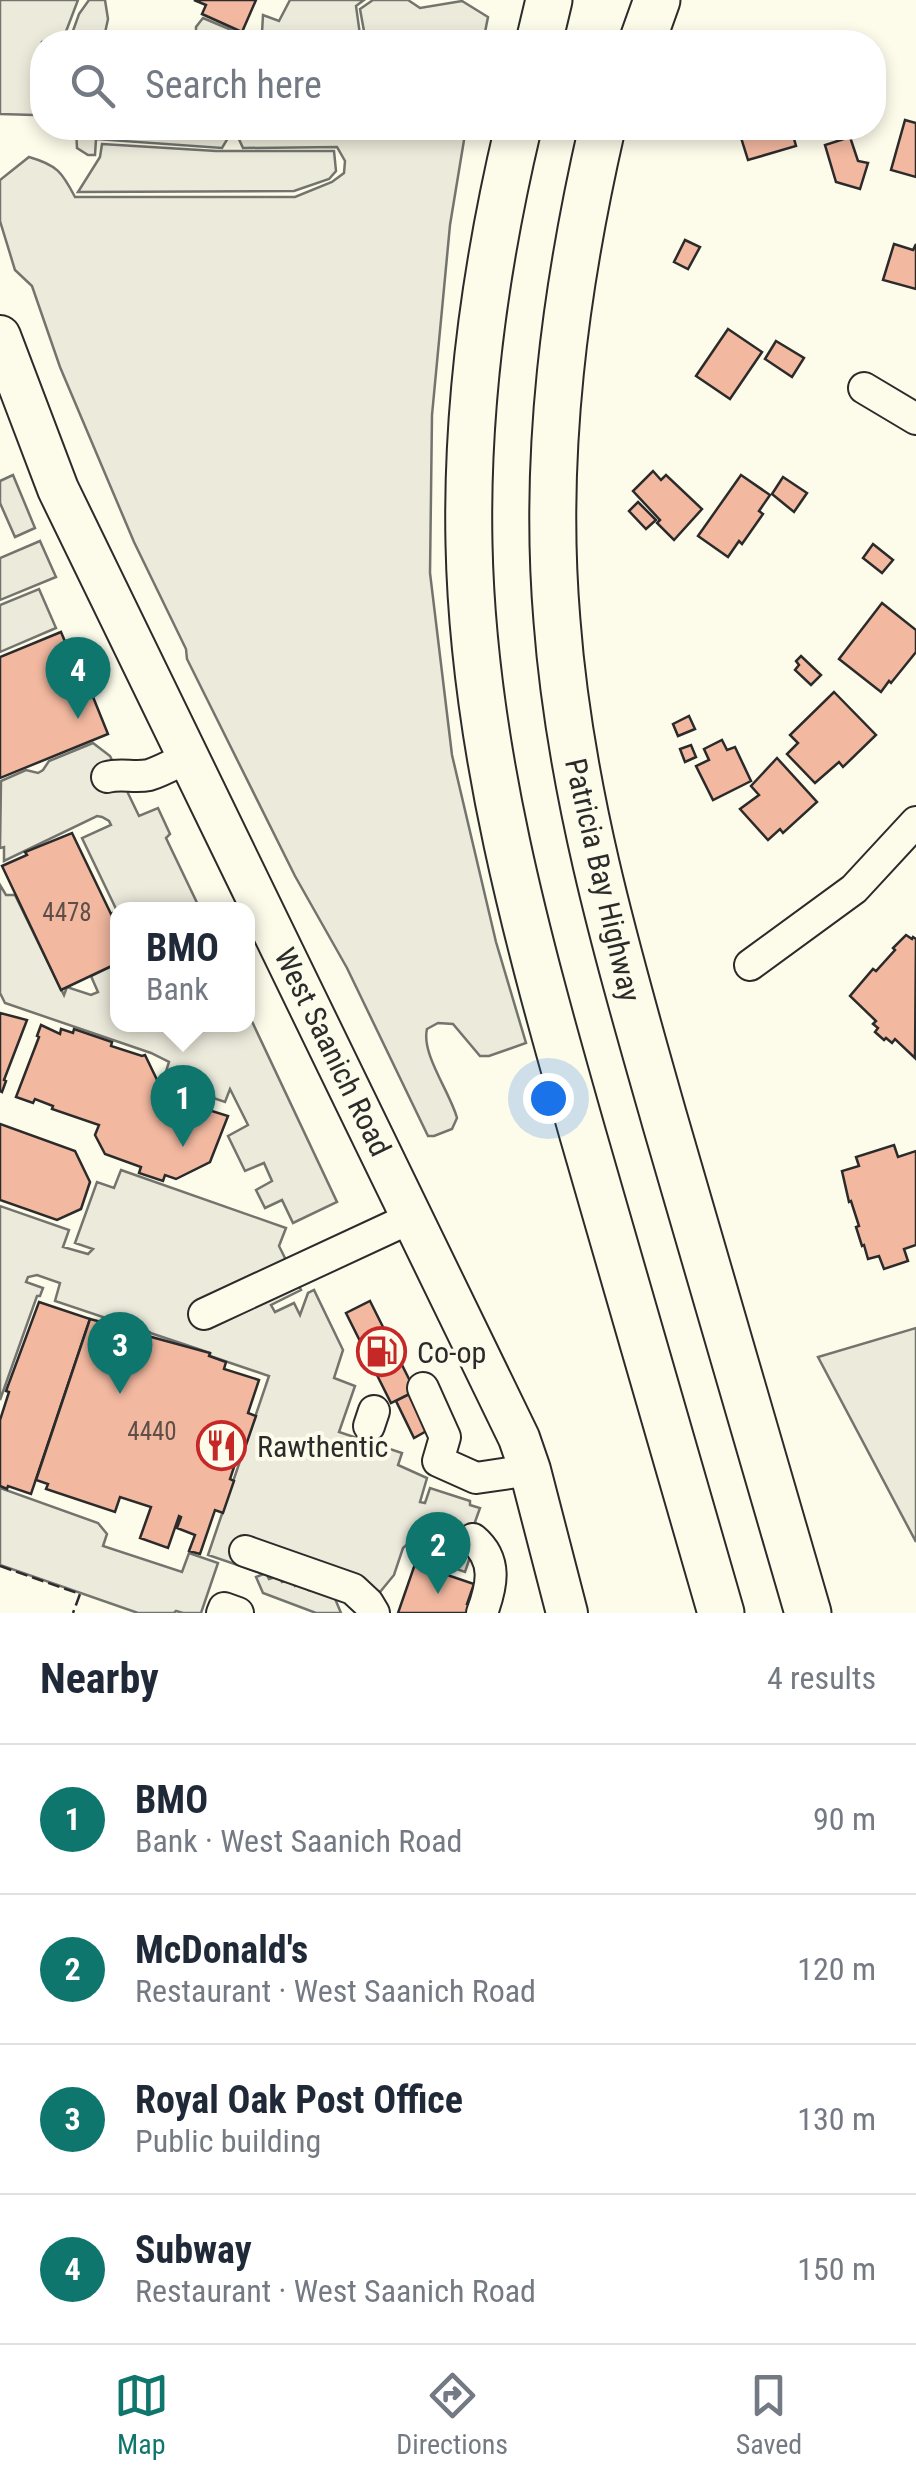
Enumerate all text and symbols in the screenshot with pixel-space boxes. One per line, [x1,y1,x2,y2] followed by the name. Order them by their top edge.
[30,30,886,140] search box
[65,58,120,113] icon: search
[145,63,322,107] text: Search here
[46,636,110,719] pin: 4
[558,755,648,1005] street label: Patricia Bay Highway
[42,898,92,927] house number: 4478
[110,902,255,1032] popup
[146,926,219,970] text: BMO
[267,942,399,1162] street label: West Saanich Road
[146,970,209,1008] text: Bank
[150,1064,216,1147] pin: 1
[523,1073,574,1124] your location
[88,1312,152,1394] pin: 3
[356,1326,408,1378] fuel station icon: Co-op
[417,1335,486,1370] place label: Co-op
[127,1417,177,1446] house number: 4440
[196,1420,248,1472] restaurant icon: Rawthentic
[257,1429,388,1464] place label: Rawthentic
[406,1512,470,1594] pin: 2
[40,1654,159,1703] text: Nearby
[767,1659,876,1697] text: 4 results
[135,1778,208,1822] text: BMO
[64,1800,81,1838] text: 1
[813,1800,876,1838] text: 90 m
[135,1822,462,1860] text: Bank · West Saanich Road
[135,1928,308,1972] text: McDonald's
[64,1950,81,1988] text: 2
[797,1950,876,1988] text: 120 m
[135,1972,536,2010] text: Restaurant · West Saanich Road
[135,2078,463,2122] text: Royal Oak Post Office
[64,2100,81,2138] text: 3
[797,2100,876,2138] text: 130 m
[135,2122,321,2160] text: Public building
[135,2228,252,2272] text: Subway
[64,2250,81,2288] text: 4
[797,2250,876,2288] text: 150 m
[135,2272,536,2310] text: Restaurant · West Saanich Road
[114,2368,169,2461] tab: Map
[396,2368,508,2461] tab: Directions
[736,2368,802,2461] tab: Saved

